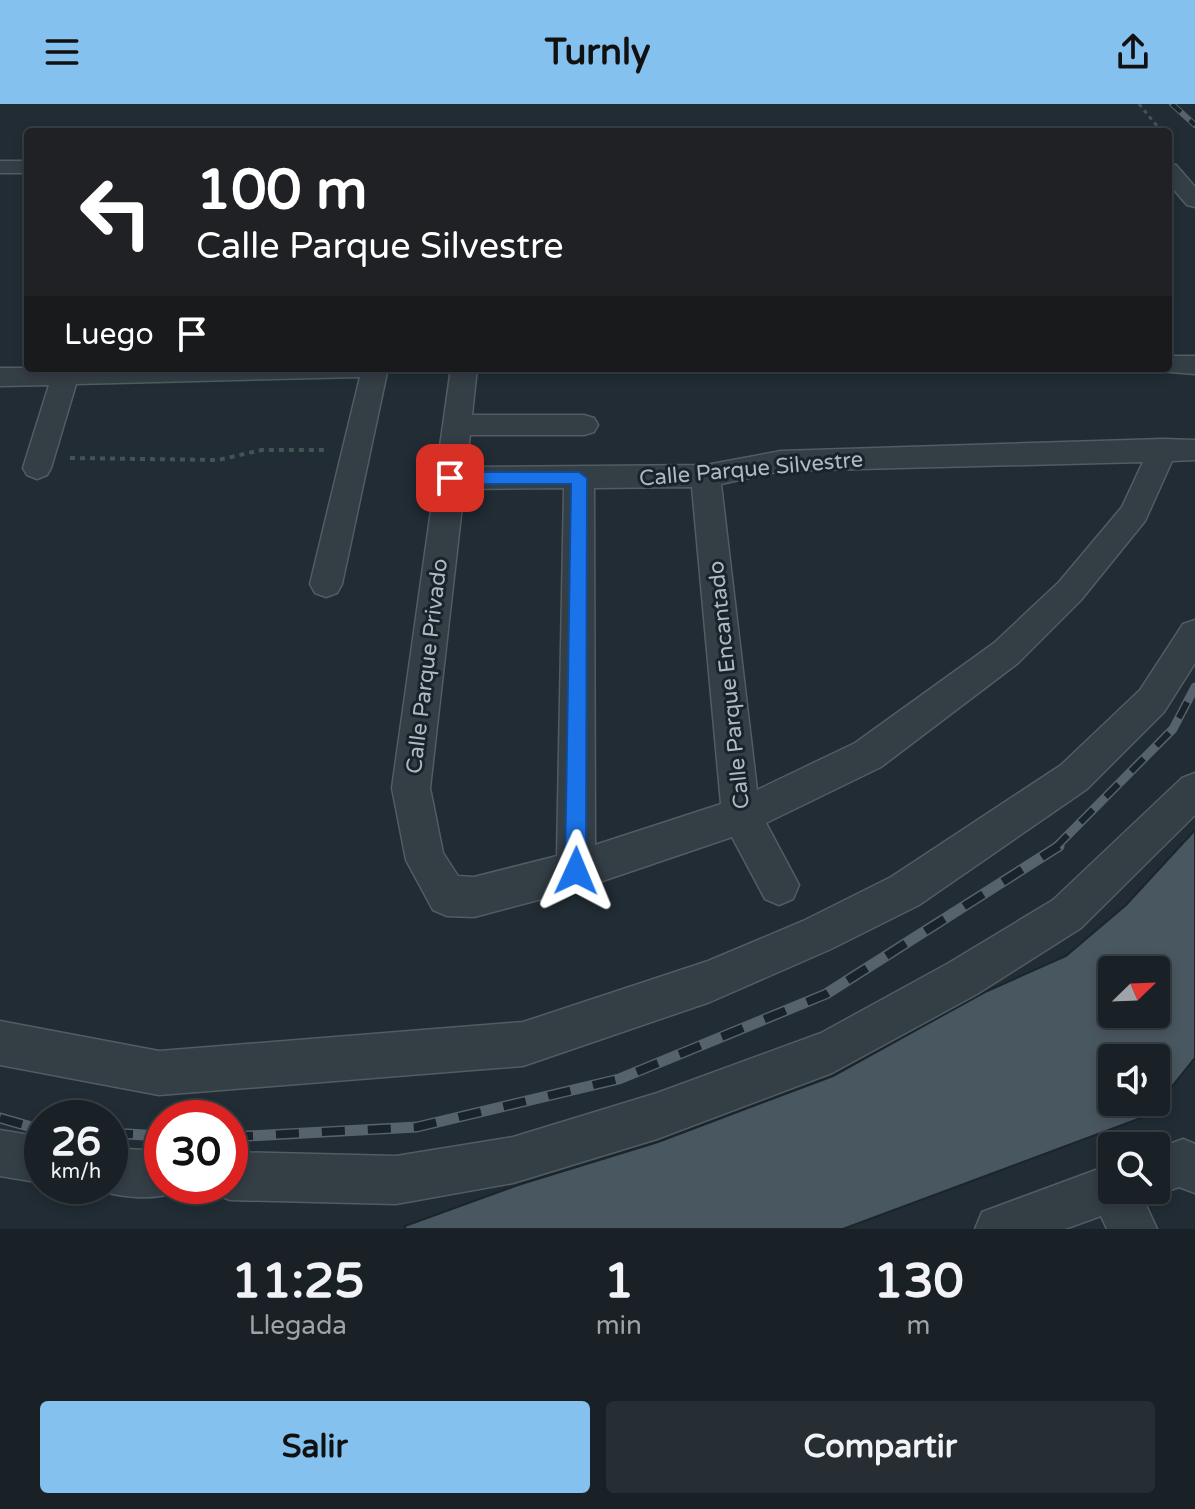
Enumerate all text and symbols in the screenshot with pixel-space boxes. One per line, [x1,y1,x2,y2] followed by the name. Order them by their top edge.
[40,30,84,74] icon: menu
[1111,30,1155,74] icon: share
[545,31,650,74] text: Turnly
[196,157,367,224] text: 100 m
[64,160,168,264] icon: left
[196,225,564,268] text: Calle Parque Silvestre
[170,312,214,356] icon: arrive
[64,316,154,353] text: Luego
[416,444,484,512] pin
[638,446,864,492] street label: Calle Parque Silvestre
[428,456,472,500] icon: arrive
[401,557,453,775] street label: Calle Parque Privado
[703,560,755,810] street label: Calle Parque Encantado
[534,829,618,913] position arrow
[1098,956,1170,1028] north arrow
[1098,956,1170,1204] map controls
[1098,1044,1170,1116] button: sound
[144,1100,248,1204] speed limit sign: 30
[51,1118,101,1166] text: 26
[1098,1132,1170,1204] button: search
[51,1160,101,1184] text: km/h
[231,1253,364,1311] text: 11:25
[604,1253,634,1311] text: 1
[873,1253,964,1311] text: 130
[249,1310,347,1341] text: Llegada
[596,1310,642,1341] text: min
[907,1310,930,1341] text: m
[40,1401,590,1493] button: Salir
[606,1401,1155,1493] button: Compartir

